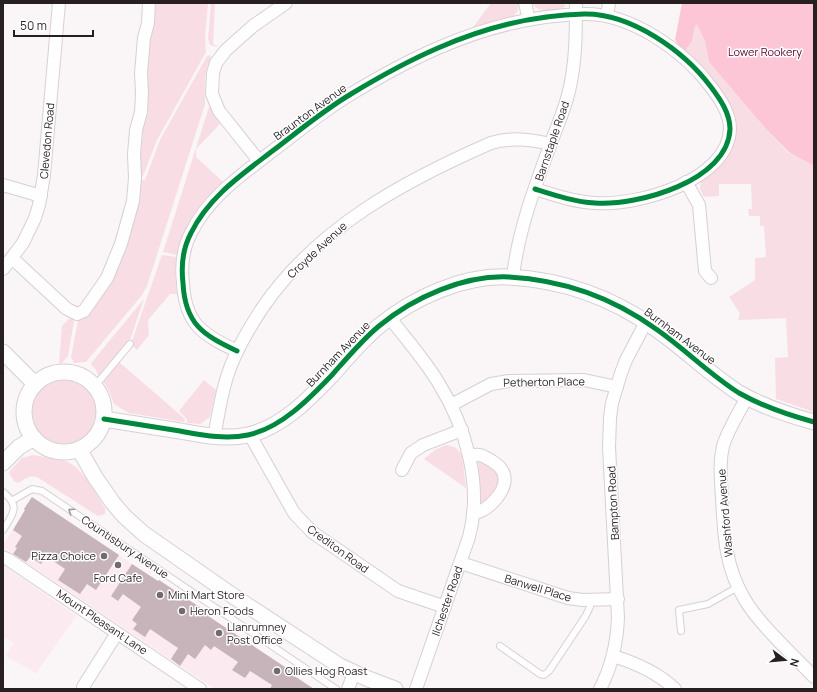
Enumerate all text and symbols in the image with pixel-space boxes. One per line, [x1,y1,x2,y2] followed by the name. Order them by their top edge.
[14,12,93,38] scale bar
[20,17,47,34] text: 50 m
[728,44,802,59] park label: Lower Rookery
[270,80,350,143] street label: Braunton Avenue
[531,99,572,183] street label: Barnstaple Road
[36,102,57,180] street label: Clevedon Road
[284,218,350,281] street label: Croyde Avenue
[642,304,719,368] street label: Burnham Avenue
[303,317,373,390] street label: Burnham Avenue
[503,373,585,390] street label: Petherton Place
[603,466,622,540] street label: Bampton Road
[713,468,736,558] street label: Washford Avenue
[69,509,76,516] one-way arrow
[78,512,173,582] street label: Countisbury Avenue
[304,521,372,576] street label: Crediton Road
[31,548,97,563] place label: Pizza Choice
[99,551,109,561] marker: Pizza Choice
[113,560,123,570] marker: Ford Cafe
[428,564,465,638] street label: Ilchester Road
[94,570,143,585] place label: Ford Cafe
[503,570,574,605] street label: Banwell Place
[54,586,151,658] street label: Mount Pleasant Lane
[168,587,245,602] place label: Mini Mart Store
[155,590,165,600] marker: Mini Mart Store
[190,603,254,618] place label: Heron Foods
[177,606,187,616] marker: Heron Foods
[227,619,286,647] place label: Llanrumney Post Office
[214,628,224,638] marker: Llanrumney Post Office
[765,640,805,680] north arrow
[787,657,803,669] text: N
[285,663,368,678] place label: Ollies Hog Roast
[272,666,282,676] marker: Ollies Hog Roast

